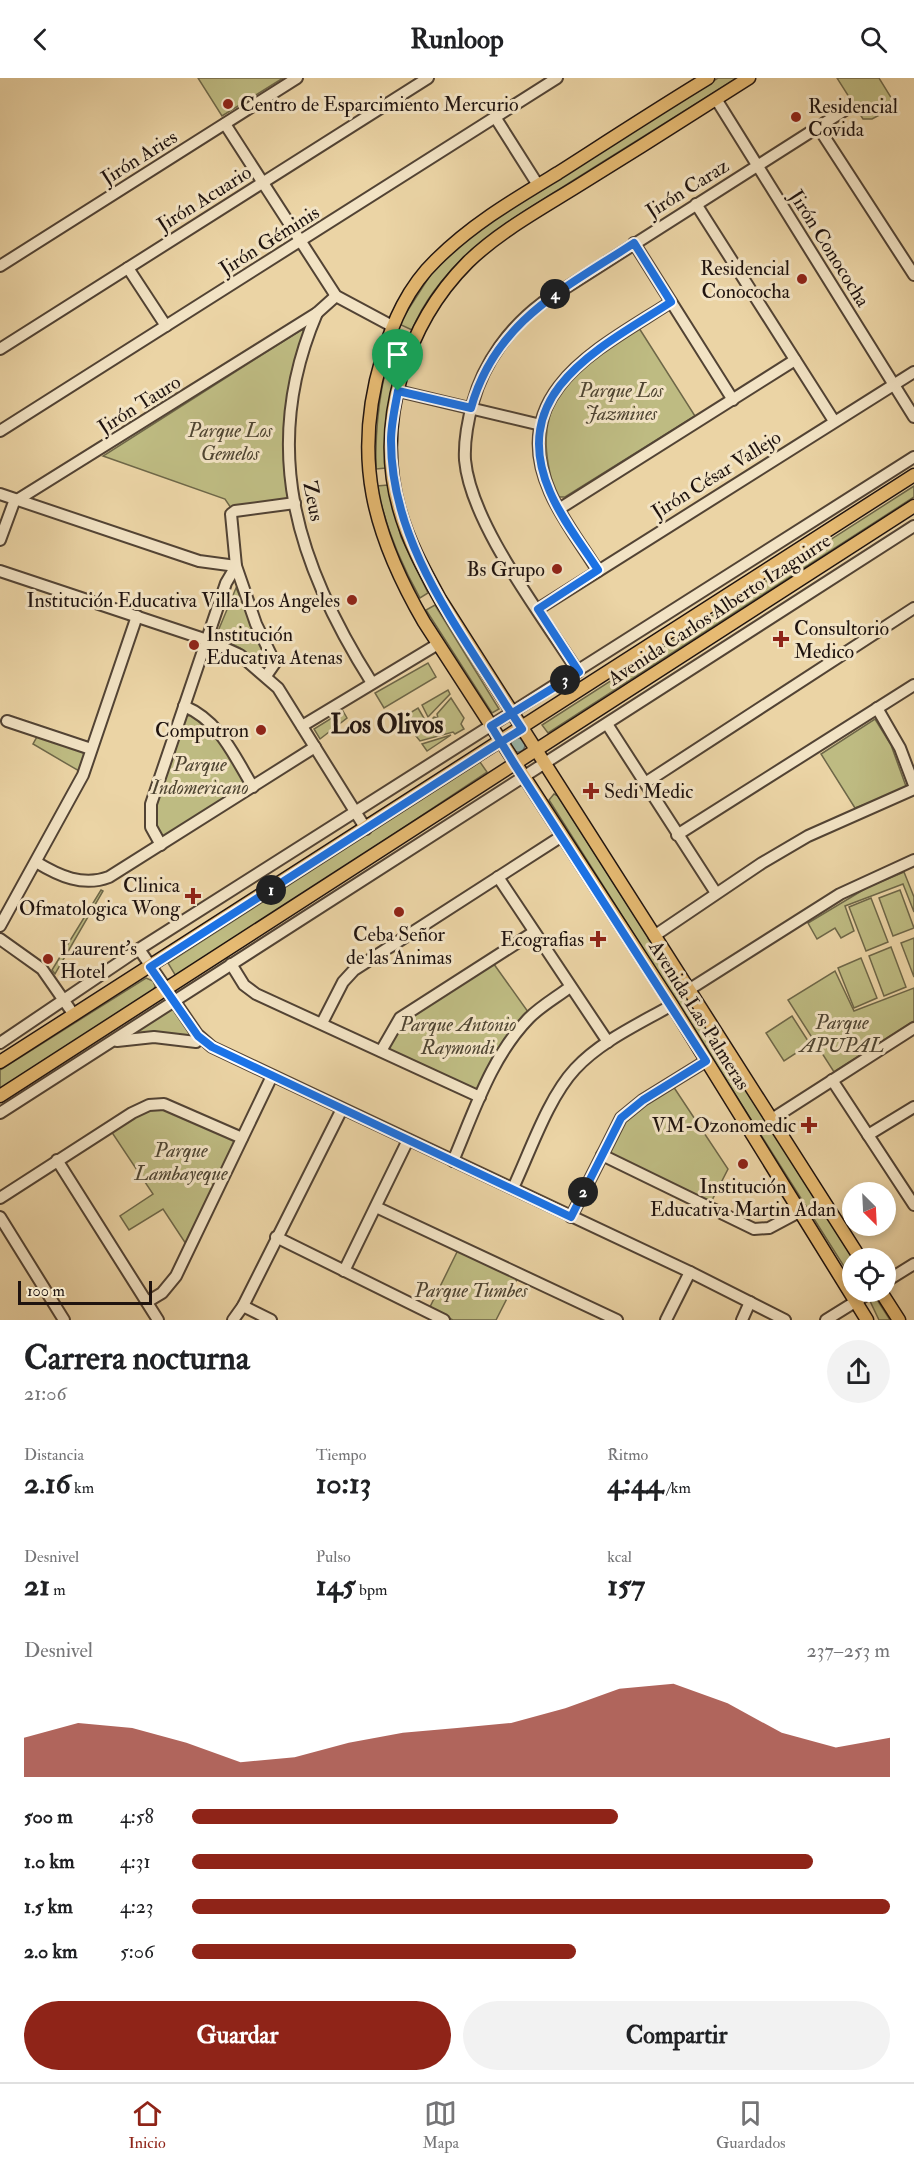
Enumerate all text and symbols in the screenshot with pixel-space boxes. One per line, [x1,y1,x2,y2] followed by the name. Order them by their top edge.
[24,23,57,56] icon: back
[410,23,504,56] text: Runloop
[857,23,890,56] icon: search
[240,92,519,118] place label: Centro de Esparcimiento Mercurio
[808,94,898,142] place label: Residencial Covida
[221,97,235,111] marker: Centro de Esparcimiento Mercurio
[789,110,803,124] marker: Residencial Covida
[96,124,182,191] street label: Jirón Aries
[640,153,734,224] street label: Jirón Caraz
[152,160,256,238] street label: Jirón Acuario
[783,184,876,312] street label: Jirón Conococha
[214,200,324,282] street label: Jirón Géminis
[700,256,791,304] place label: Residencial Conococha
[795,272,809,286] marker: Residencial Conococha
[540,279,570,309] pin: 4
[551,284,559,304] text: 4
[372,329,423,391] pin
[381,338,414,371] icon: arrive
[92,369,185,440] street label: Jirón Tauro
[578,378,664,426] park label: Parque Los Jazmines
[187,418,273,466] park label: Parque Los Gemelos
[646,425,786,525] street label: Jirón César Vallejo
[297,479,330,524] street label: Zeus
[602,528,836,692] street label: Avenida Carlos Alberto Izaguirre
[466,557,545,583] place label: Bs Grupo
[550,562,564,576] marker: Bs Grupo
[26,588,340,613] place label: Institución Educativa Villa Los Angeles
[345,593,359,607] marker: Institución Educativa Villa Los Angeles
[794,616,889,664] place label: Consultorio Medico
[206,622,343,670] place label: Institución Educativa Atenas
[772,630,790,648] marker: Consultorio Medico
[187,638,201,652] marker: Institución Educativa Atenas
[550,665,580,695] pin: 3
[562,670,568,690] text: 3
[331,709,443,741] district label: Los Olivos
[155,718,249,744] place label: Computron
[254,723,268,737] marker: Computron
[150,752,249,800] park label: Parque Indomericano
[604,779,693,804] place label: Sedi Medic
[582,782,600,800] marker: Sedi Medic
[19,873,181,921] place label: Clinica Ofmatologica Wong
[256,875,286,905] pin: 1
[268,880,274,900] text: 1
[184,887,202,905] marker: Clinica Ofmatologica Wong
[392,905,406,919] marker: Ceba Señor de las Animas
[346,922,452,970] place label: Ceba Señor de las Animas
[500,927,584,952] place label: Ecografias
[589,930,607,948] marker: Ecografias
[643,935,756,1095] street label: Avenida Las Palmeras
[60,936,137,984] place label: Laurent's Hotel
[41,952,55,966] marker: Laurent's Hotel
[798,1010,884,1058] park label: Parque APUPAL
[398,1012,517,1060] park label: Parque Antonio Raymondi
[652,1113,796,1138] place label: VM-Ozonomedic
[800,1116,818,1134] marker: VM-Ozonomedic
[133,1138,228,1186] park label: Parque Lambayeque
[736,1157,750,1171] marker: Institución Educativa Martin Adan
[650,1174,836,1222] place label: Institución Educativa Martin Adan
[568,1177,598,1207] pin: 2
[579,1182,587,1202] text: 2
[842,1182,896,1236] north arrow
[842,1182,896,1302] map controls
[842,1248,896,1302] button: locate
[18,1278,152,1306] scale bar
[414,1278,528,1303] park label: Parque Tumbes
[27,1281,65,1301] text: 100 m
[24,1338,249,1379] text: Carrera nocturna
[827,1340,890,1403] button: share
[24,1381,67,1406] text: 21:06
[24,1445,84,1465] text: Distancia
[316,1445,366,1465] text: Tiempo
[607,1445,648,1465] text: Ritmo
[24,1465,71,1502] text: 2.16
[316,1465,371,1502] text: 10:13
[607,1465,663,1502] text: 4:44
[71,1478,94,1498] text: km
[663,1478,691,1498] text: /km
[24,1547,79,1567] text: Desnivel
[316,1547,351,1567] text: Pulso
[607,1547,632,1567] text: kcal
[24,1567,50,1604] text: 21
[316,1567,356,1604] text: 145
[607,1567,645,1604] text: 157
[50,1580,66,1600] text: m
[356,1580,387,1600] text: bpm
[24,1638,93,1663] text: Desnivel
[807,1638,890,1663] text: 237–253 m
[24,1804,73,1829] text: 500 m
[120,1804,154,1829] text: 4:58
[24,1849,75,1874] text: 1.0 km
[120,1849,151,1874] text: 4:31
[24,1894,73,1919] text: 1.5 km
[120,1894,154,1919] text: 4:23
[24,1939,78,1964] text: 2.0 km
[120,1939,154,1964] text: 5:06
[24,2001,451,2070] button: Guardar
[463,2001,890,2070] button: Compartir
[128,2097,166,2153] tab: Inicio
[422,2097,459,2153] tab: Mapa
[716,2097,786,2153] tab: Guardados

